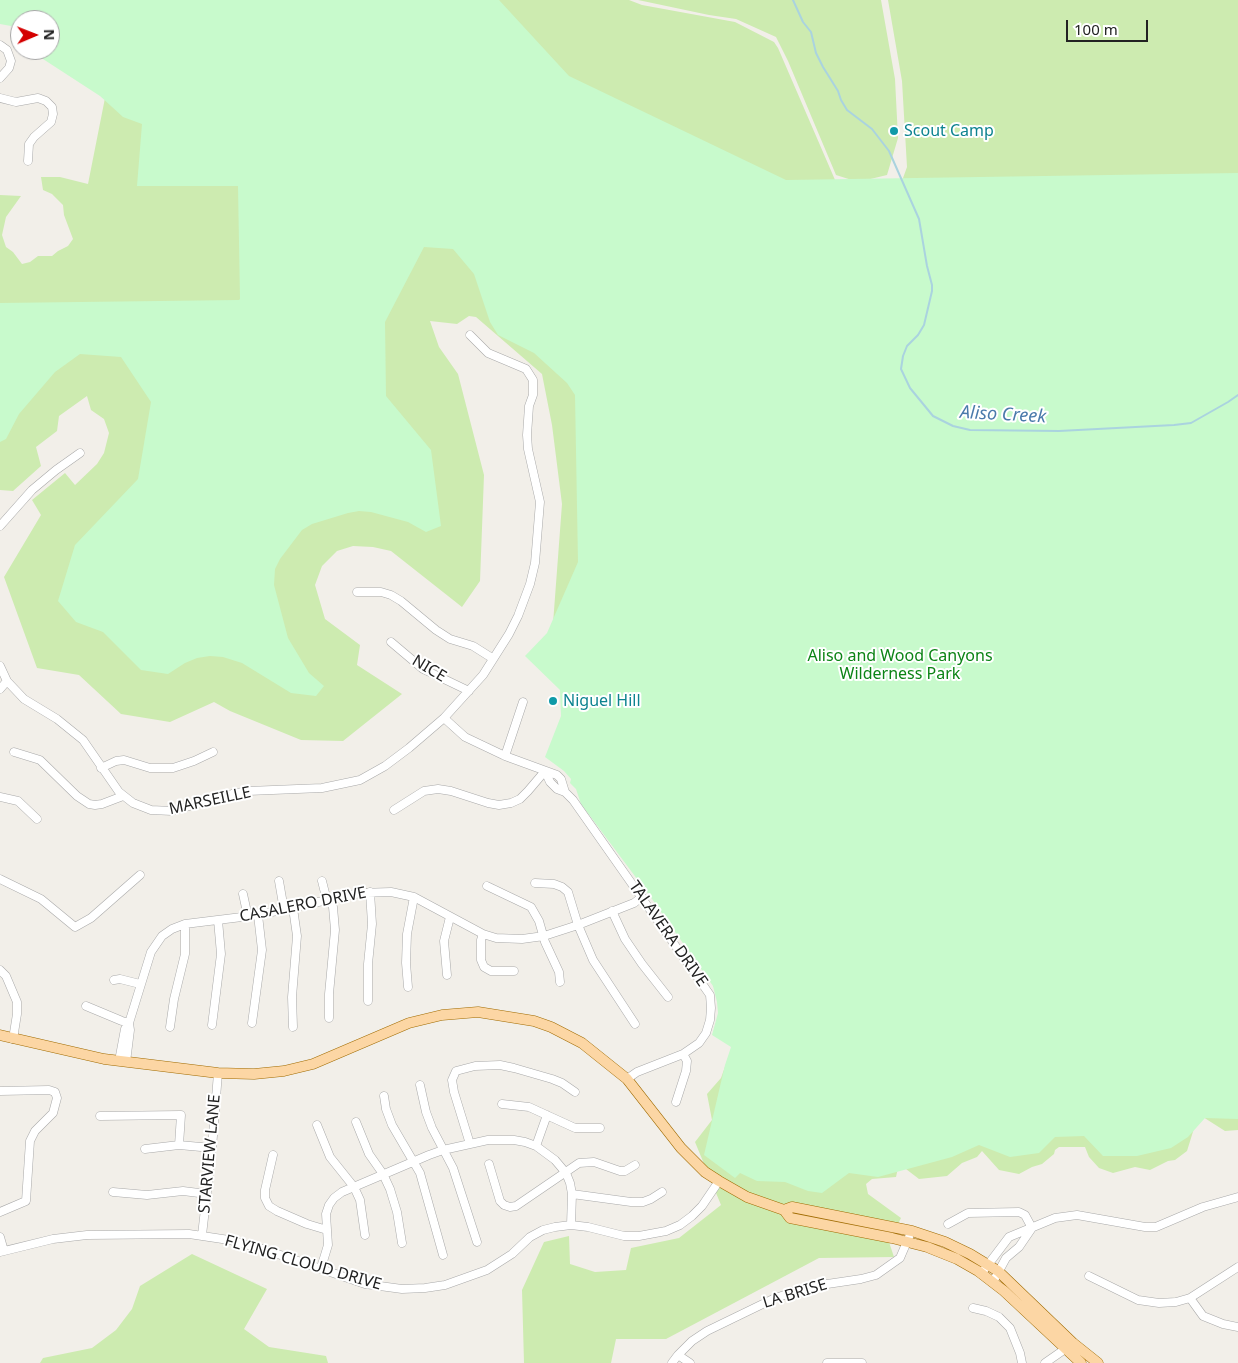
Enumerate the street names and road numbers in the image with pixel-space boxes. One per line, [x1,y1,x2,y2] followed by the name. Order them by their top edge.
[408,651,450,687] street label: NICE
[167,783,253,819] street label: MARSEILLE
[624,878,712,990] street label: TALAVERA DRIVE
[238,883,368,927] street label: CASALERO DRIVE
[195,1094,225,1214] street label: STARVIEW LANE
[222,1231,384,1295] street label: FLYING CLOUD DRIVE
[761,1275,829,1313] street label: LA BRISE

